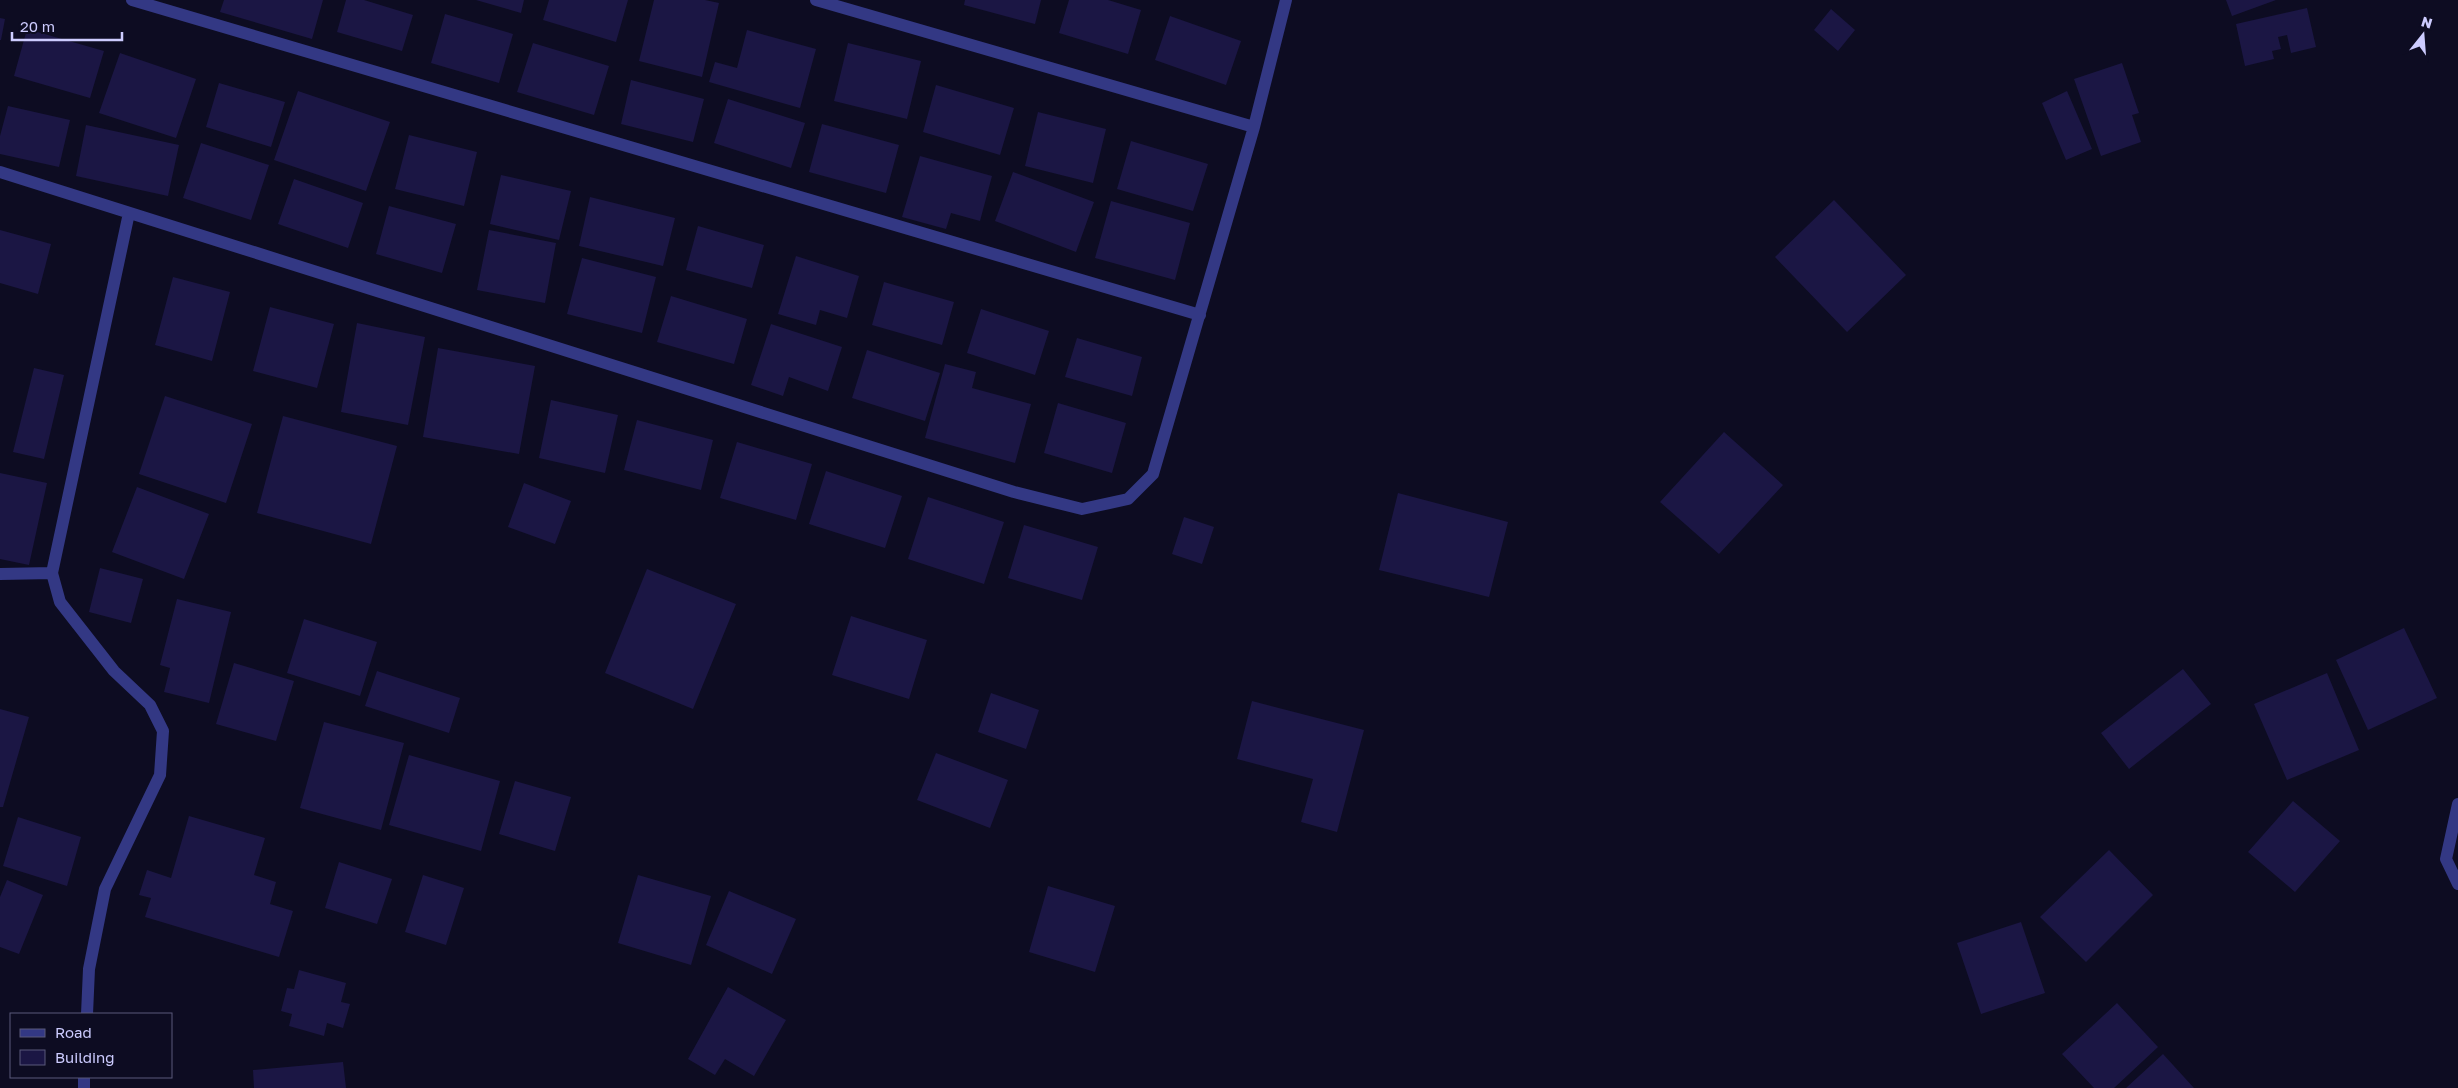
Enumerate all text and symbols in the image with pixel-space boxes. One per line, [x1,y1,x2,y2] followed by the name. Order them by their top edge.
[12,10,122,42] scale bar
[2398,10,2448,60] north arrow
[2419,12,2435,32] text: N
[20,17,55,35] text: 20 m
[10,1013,172,1078] legend
[55,1023,92,1041] text: Road
[55,1048,115,1066] text: Building

